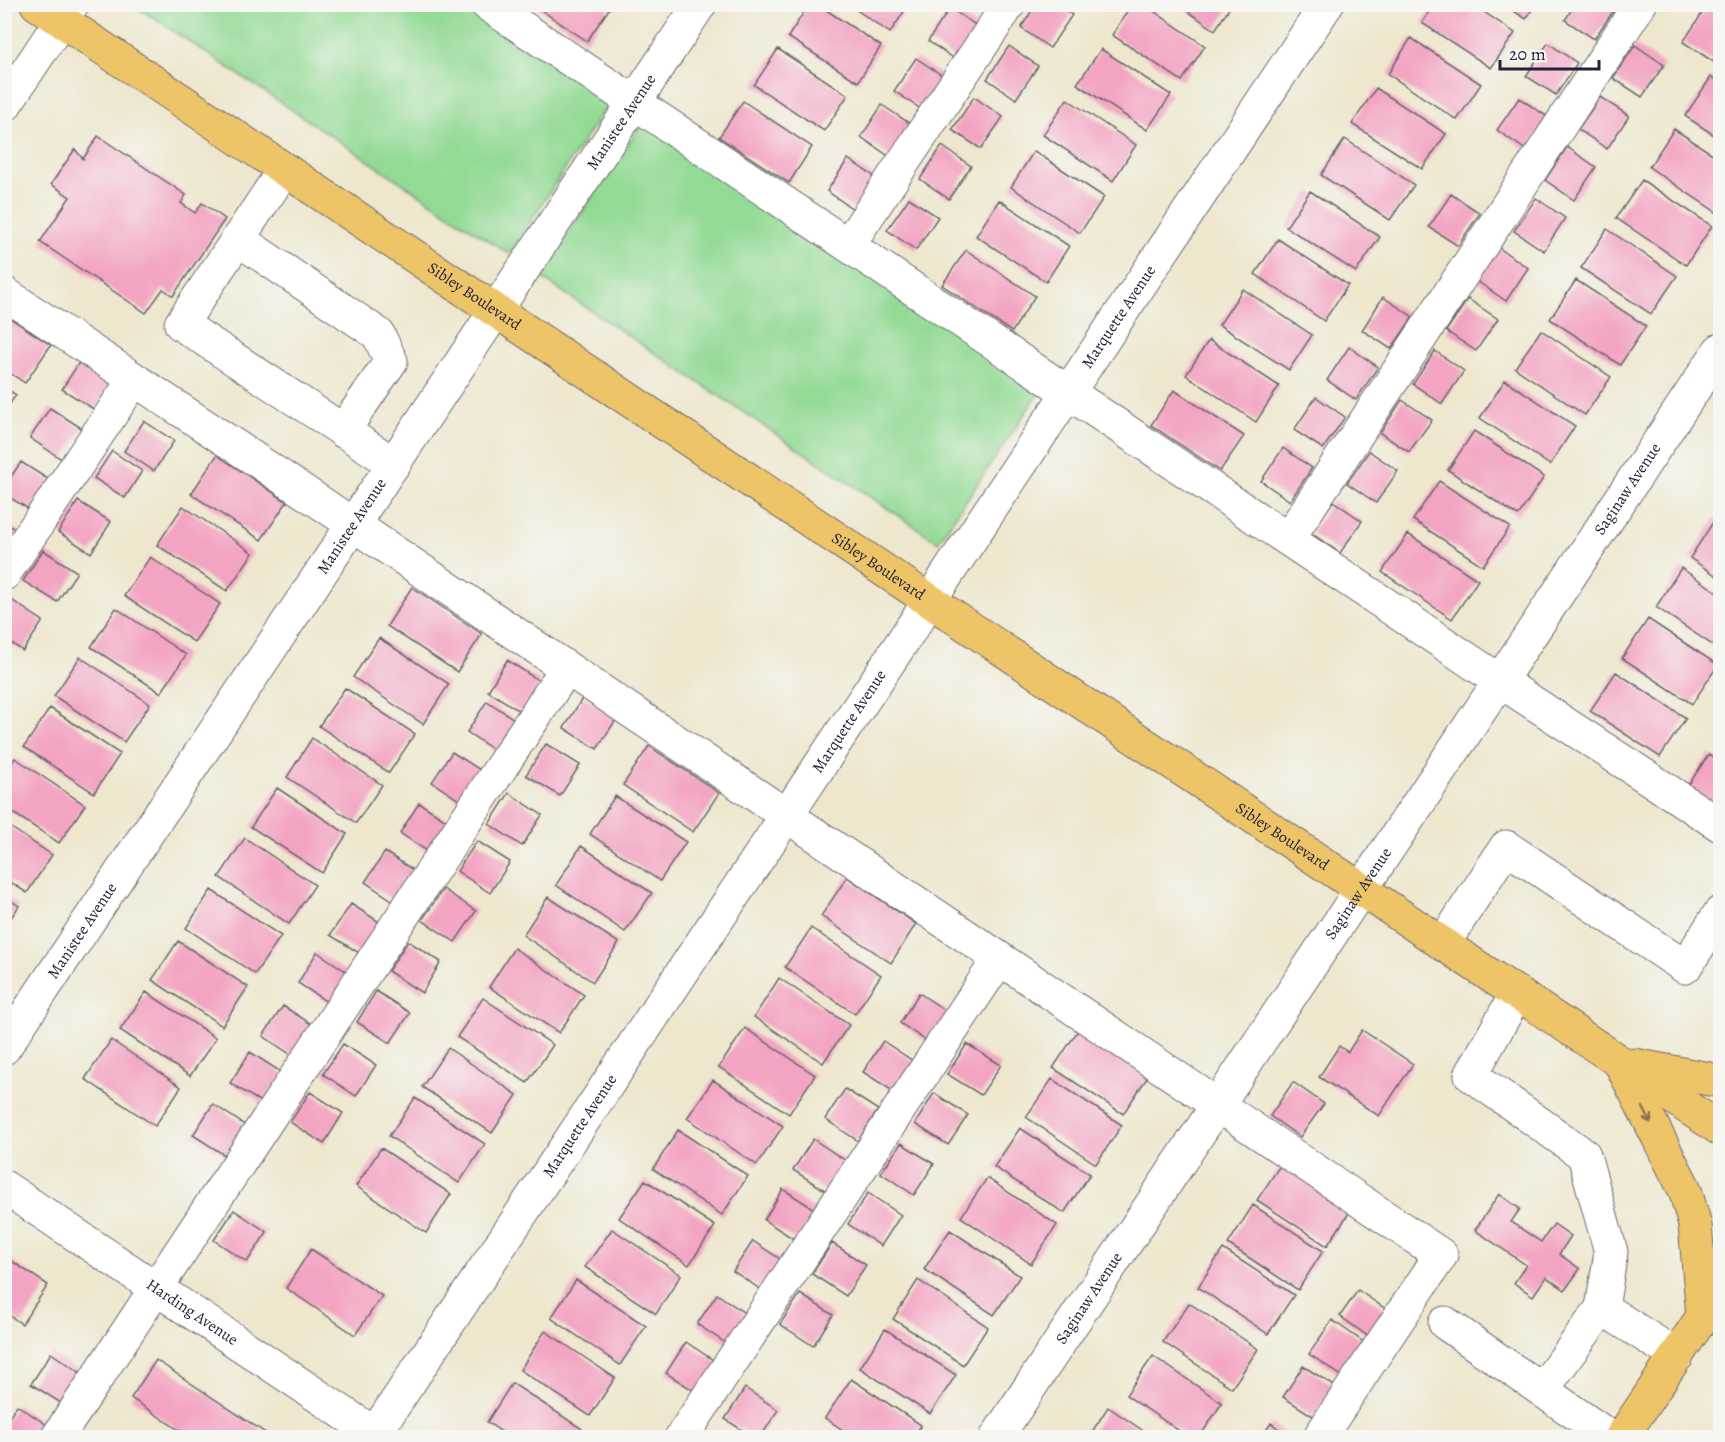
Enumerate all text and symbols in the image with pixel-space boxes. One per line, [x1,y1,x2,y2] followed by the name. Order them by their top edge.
[1500,33,1599,71] scale bar
[1509,42,1546,66] text: 20 m
[581,70,661,174] street label: Manistee Avenue
[423,257,526,336] street label: Sibley Boulevard
[1076,261,1161,373] street label: Marquette Avenue
[1589,439,1666,539] street label: Saginaw Avenue
[312,474,392,579] street label: Manistee Avenue
[827,527,930,606] street label: Sibley Boulevard
[807,666,892,777] street label: Marquette Avenue
[1231,797,1334,876] street label: Sibley Boulevard
[1320,843,1397,944] street label: Saginaw Avenue
[42,878,122,983] street label: Manistee Avenue
[538,1070,622,1182] street label: Marquette Avenue
[1642,1105,1653,1123] one-way arrow
[1050,1248,1128,1348] street label: Saginaw Avenue
[142,1274,242,1351] street label: Harding Avenue

